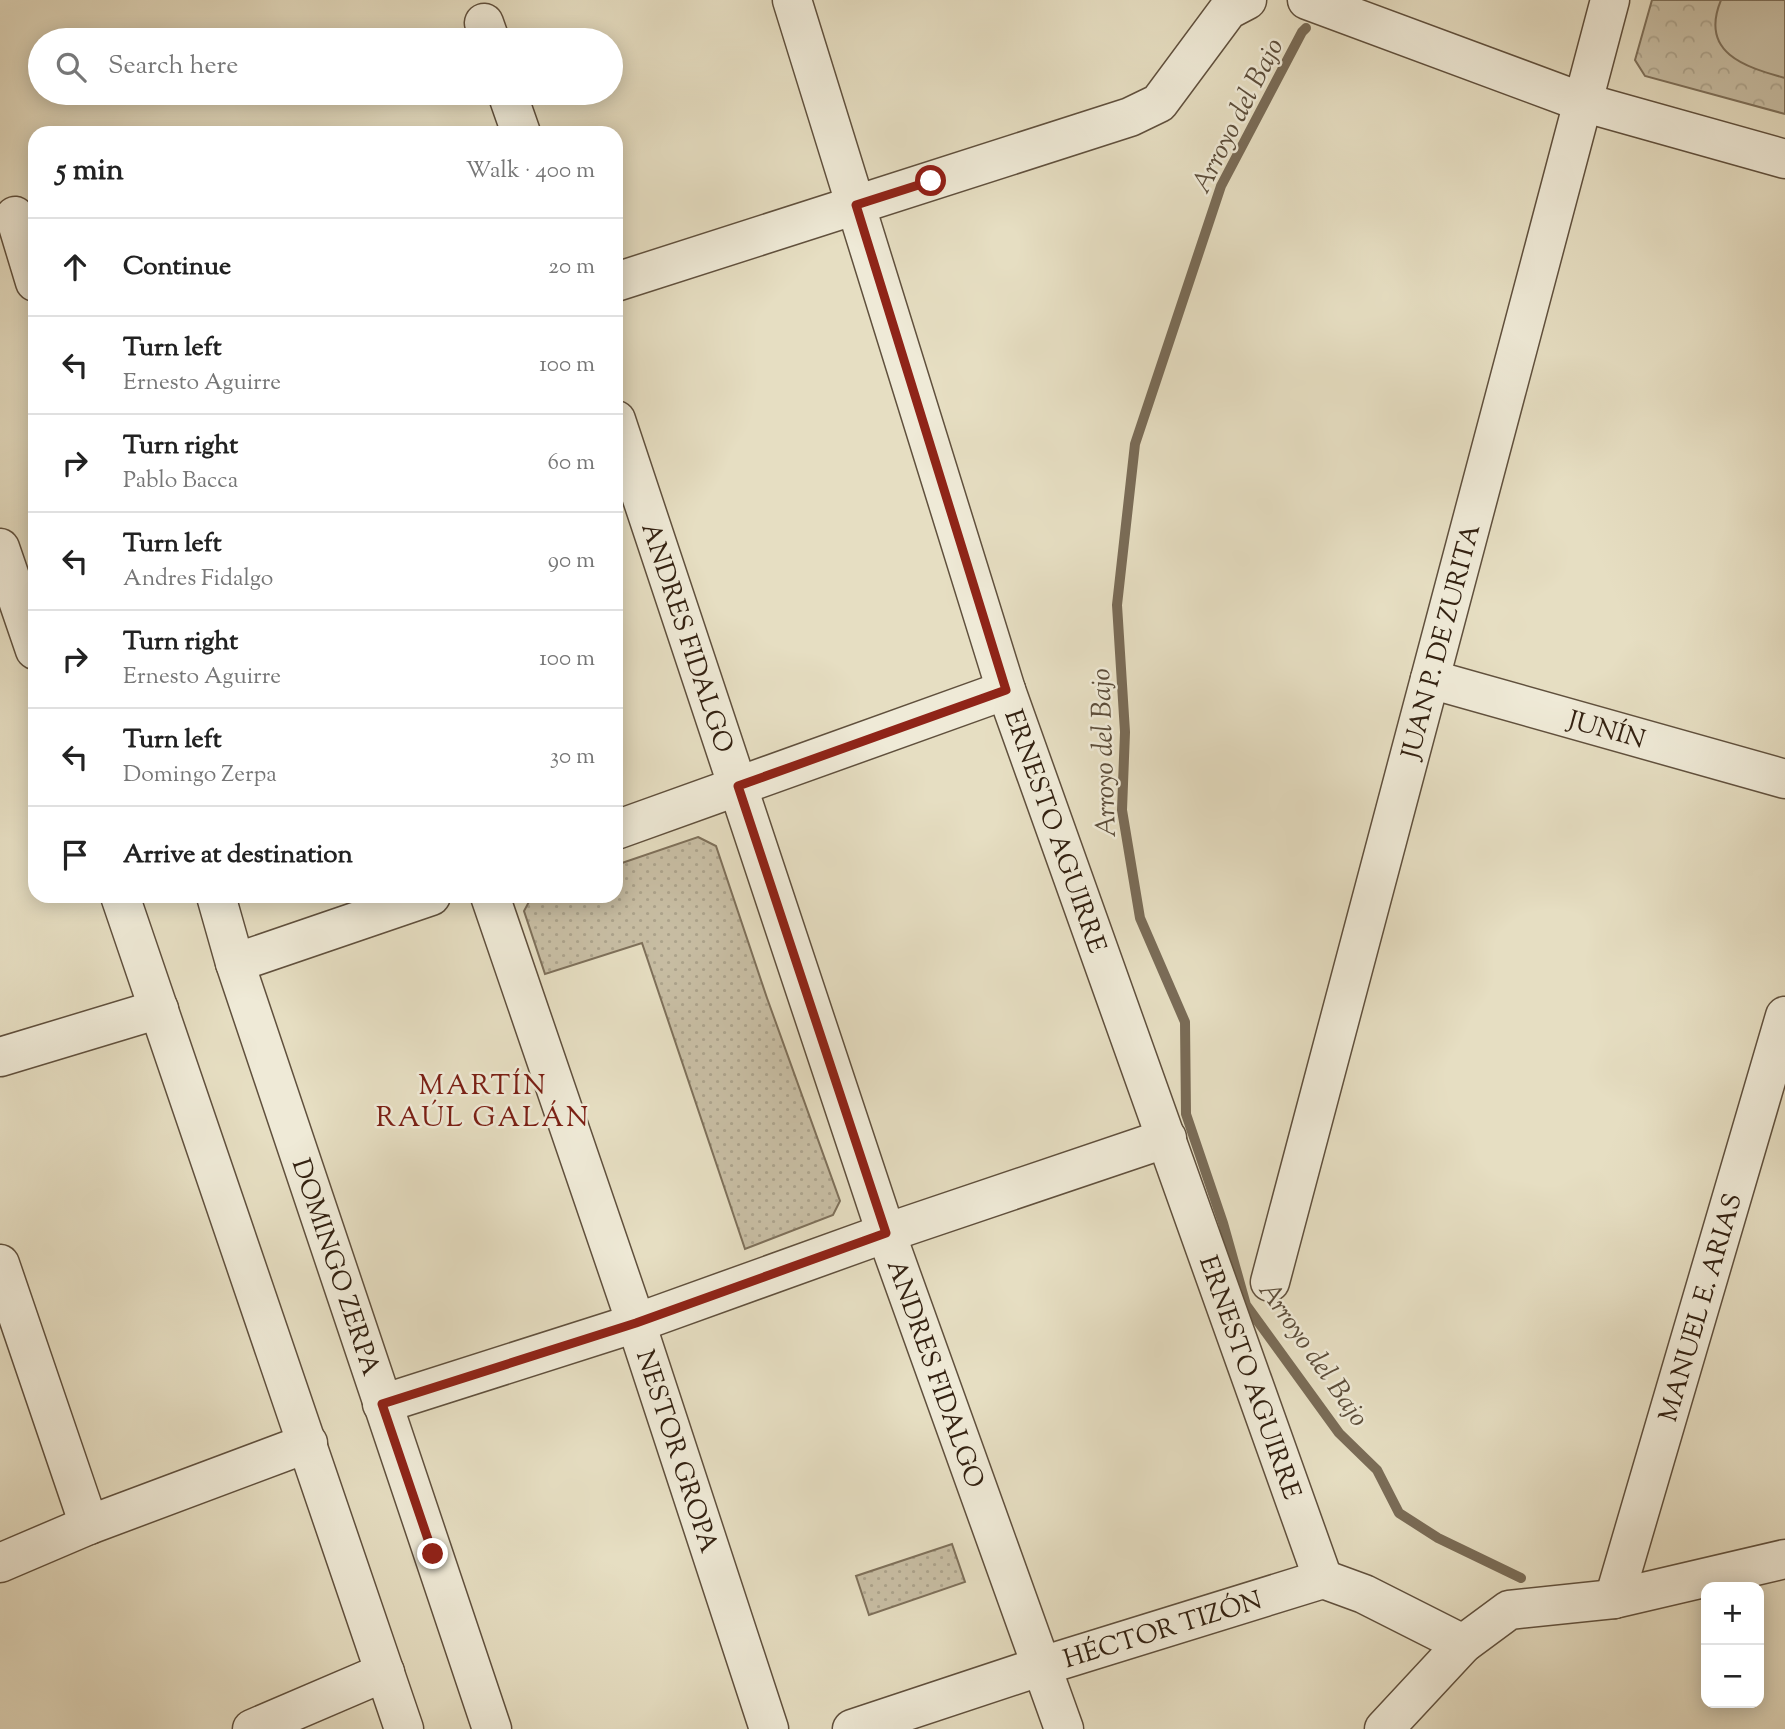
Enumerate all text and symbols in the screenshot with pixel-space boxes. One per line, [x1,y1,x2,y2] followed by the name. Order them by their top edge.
[28,28,623,105] search box
[1182,32,1295,201] water label: Arroyo del Bajo
[52,48,90,86] icon: search
[108,48,238,85] text: Search here
[56,150,124,193] text: 5 min
[466,155,595,188] text: Walk · 400 m
[915,165,946,196] route start
[56,248,94,286] icon: ahead
[123,249,231,286] text: Continue
[548,251,595,284] text: 20 m
[123,330,222,367] text: Turn left
[56,346,94,384] icon: left
[539,349,595,382] text: 100 m
[123,367,281,400] text: Ernesto Aguirre
[123,428,238,465] text: Turn right
[56,444,94,482] icon: right
[547,447,595,480] text: 60 m
[123,465,238,498] text: Pablo Bacca
[630,518,741,758] street label: ANDRES FIDALGO
[1393,520,1491,765] street label: JUAN P. DE ZURITA
[123,526,222,563] text: Turn left
[56,542,94,580] icon: left
[548,545,595,578] text: 90 m
[123,563,273,596] text: Andres Fidalgo
[123,624,238,661] text: Turn right
[56,640,94,678] icon: right
[539,643,595,676] text: 100 m
[123,661,281,694] text: Ernesto Aguirre
[1082,667,1128,838] water label: Arroyo del Bajo
[1562,702,1649,760] street label: JUNÍN
[993,705,1114,959] street label: ERNESTO AGUIRRE
[123,722,222,759] text: Turn left
[56,738,94,776] icon: left
[550,741,595,774] text: 30 m
[123,759,277,792] text: Domingo Zerpa
[56,836,94,874] icon: arrive
[123,837,353,874] text: Arrive at destination
[376,1067,590,1139] district label: MARTÍN RAÚL GALÁN
[281,1154,388,1381] street label: DOMINGO ZERPA
[1651,1189,1753,1427] street label: MANUEL E. ARIAS
[1188,1251,1309,1505] street label: ERNESTO AGUIRRE
[876,1255,992,1494] street label: ANDRES FIDALGO
[1248,1274,1378,1436] water label: Arroyo del Bajo
[625,1346,726,1558] street label: NESTOR GROPA
[417,1538,448,1569] route end
[1701,1582,1764,1708] map controls
[1701,1582,1764,1645] button: +
[1059,1583,1267,1679] street label: HÉCTOR TIZÓN
[1701,1645,1764,1708] button: −

